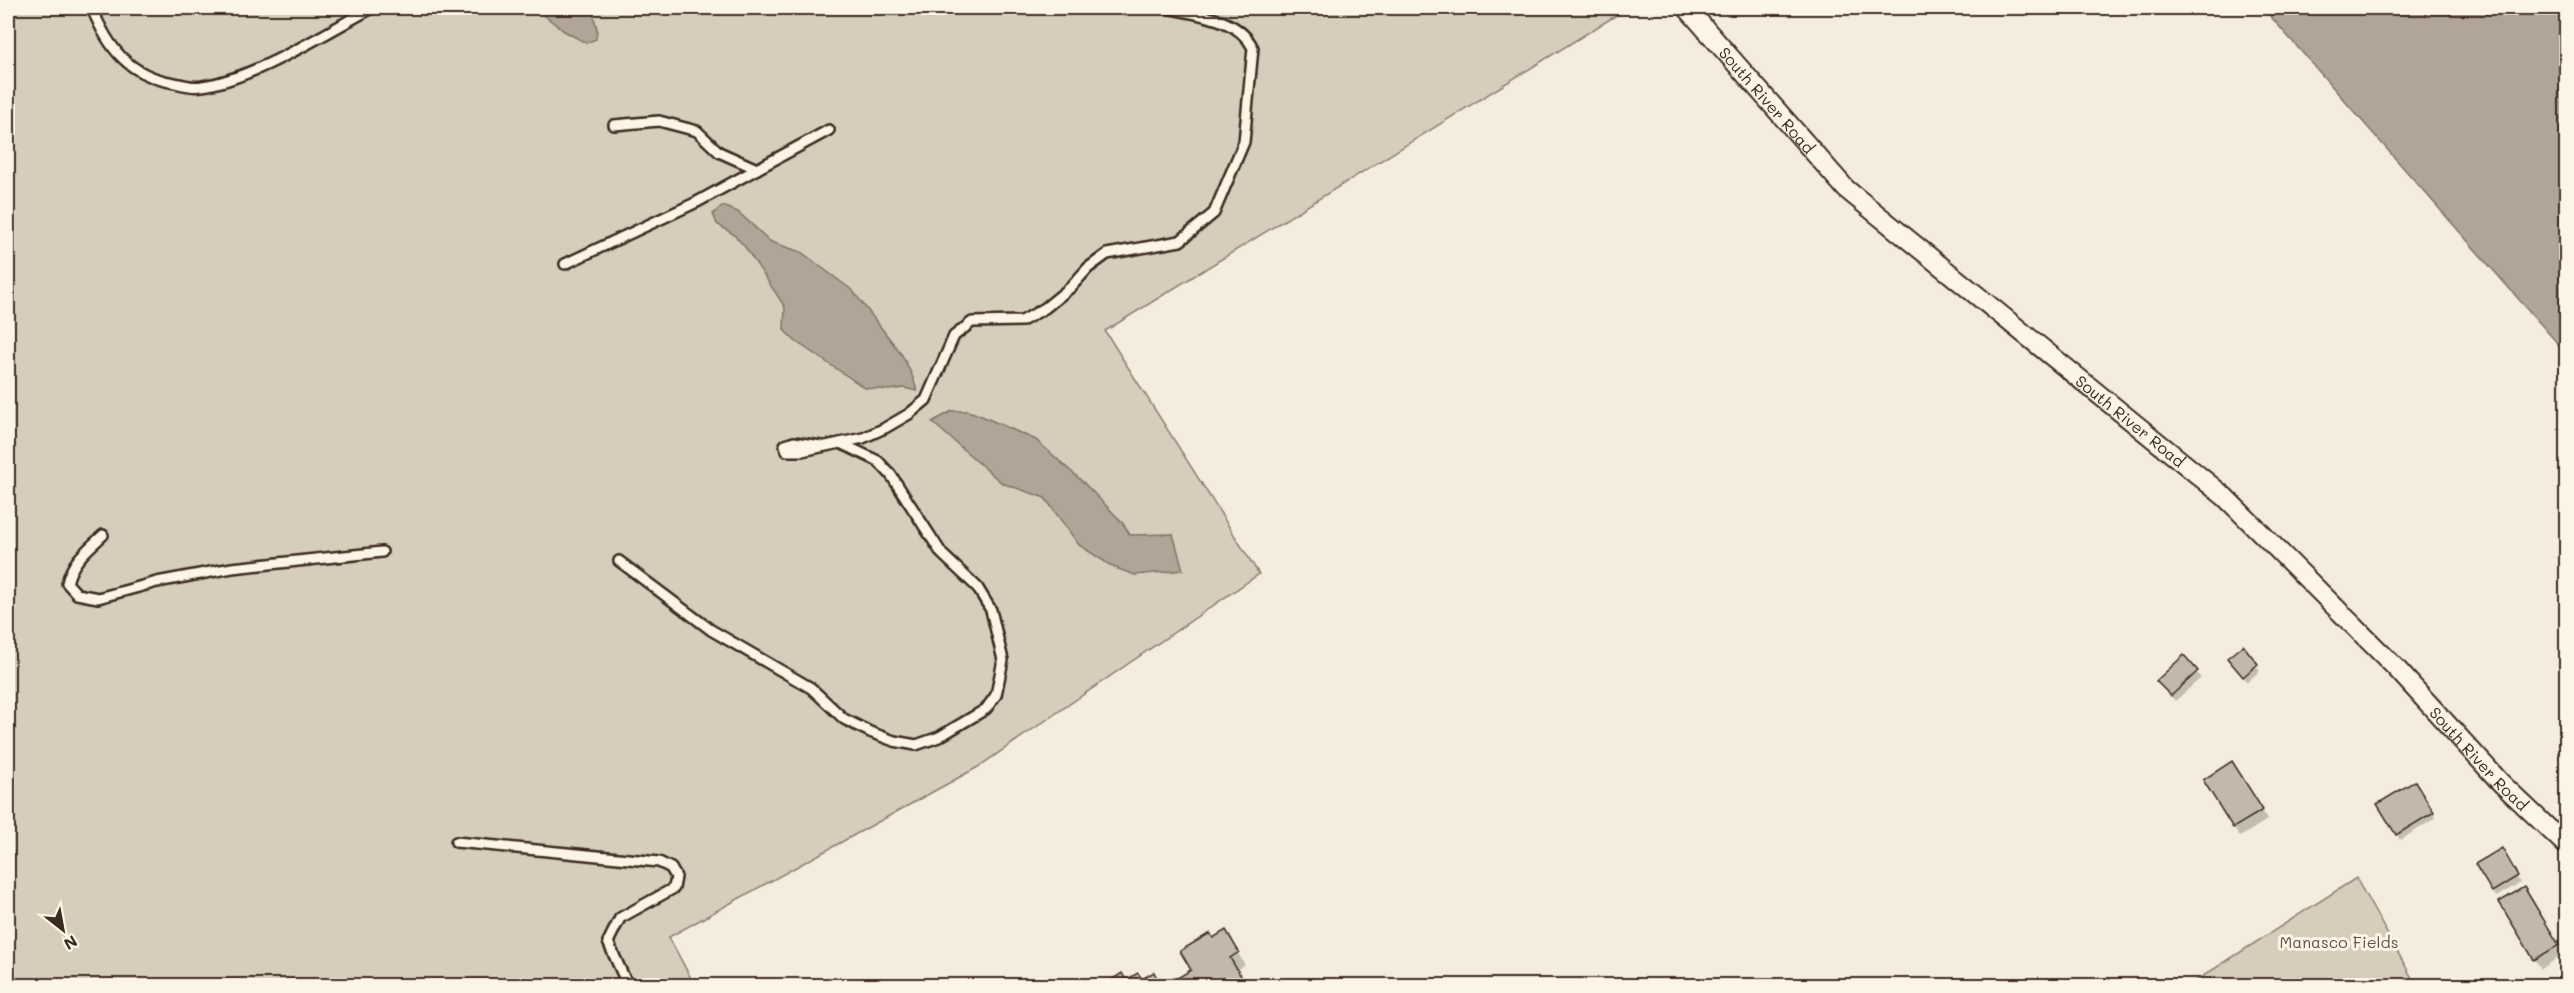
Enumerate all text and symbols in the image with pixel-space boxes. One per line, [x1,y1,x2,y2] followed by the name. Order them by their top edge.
[1715,42,1820,157] street label: South River Road
[2072,370,2190,471] street label: South River Road
[2426,702,2533,815] street label: South River Road
[33,900,93,960] north arrow
[60,931,82,955] text: N
[2279,931,2399,952] park label: Manasco Fields

